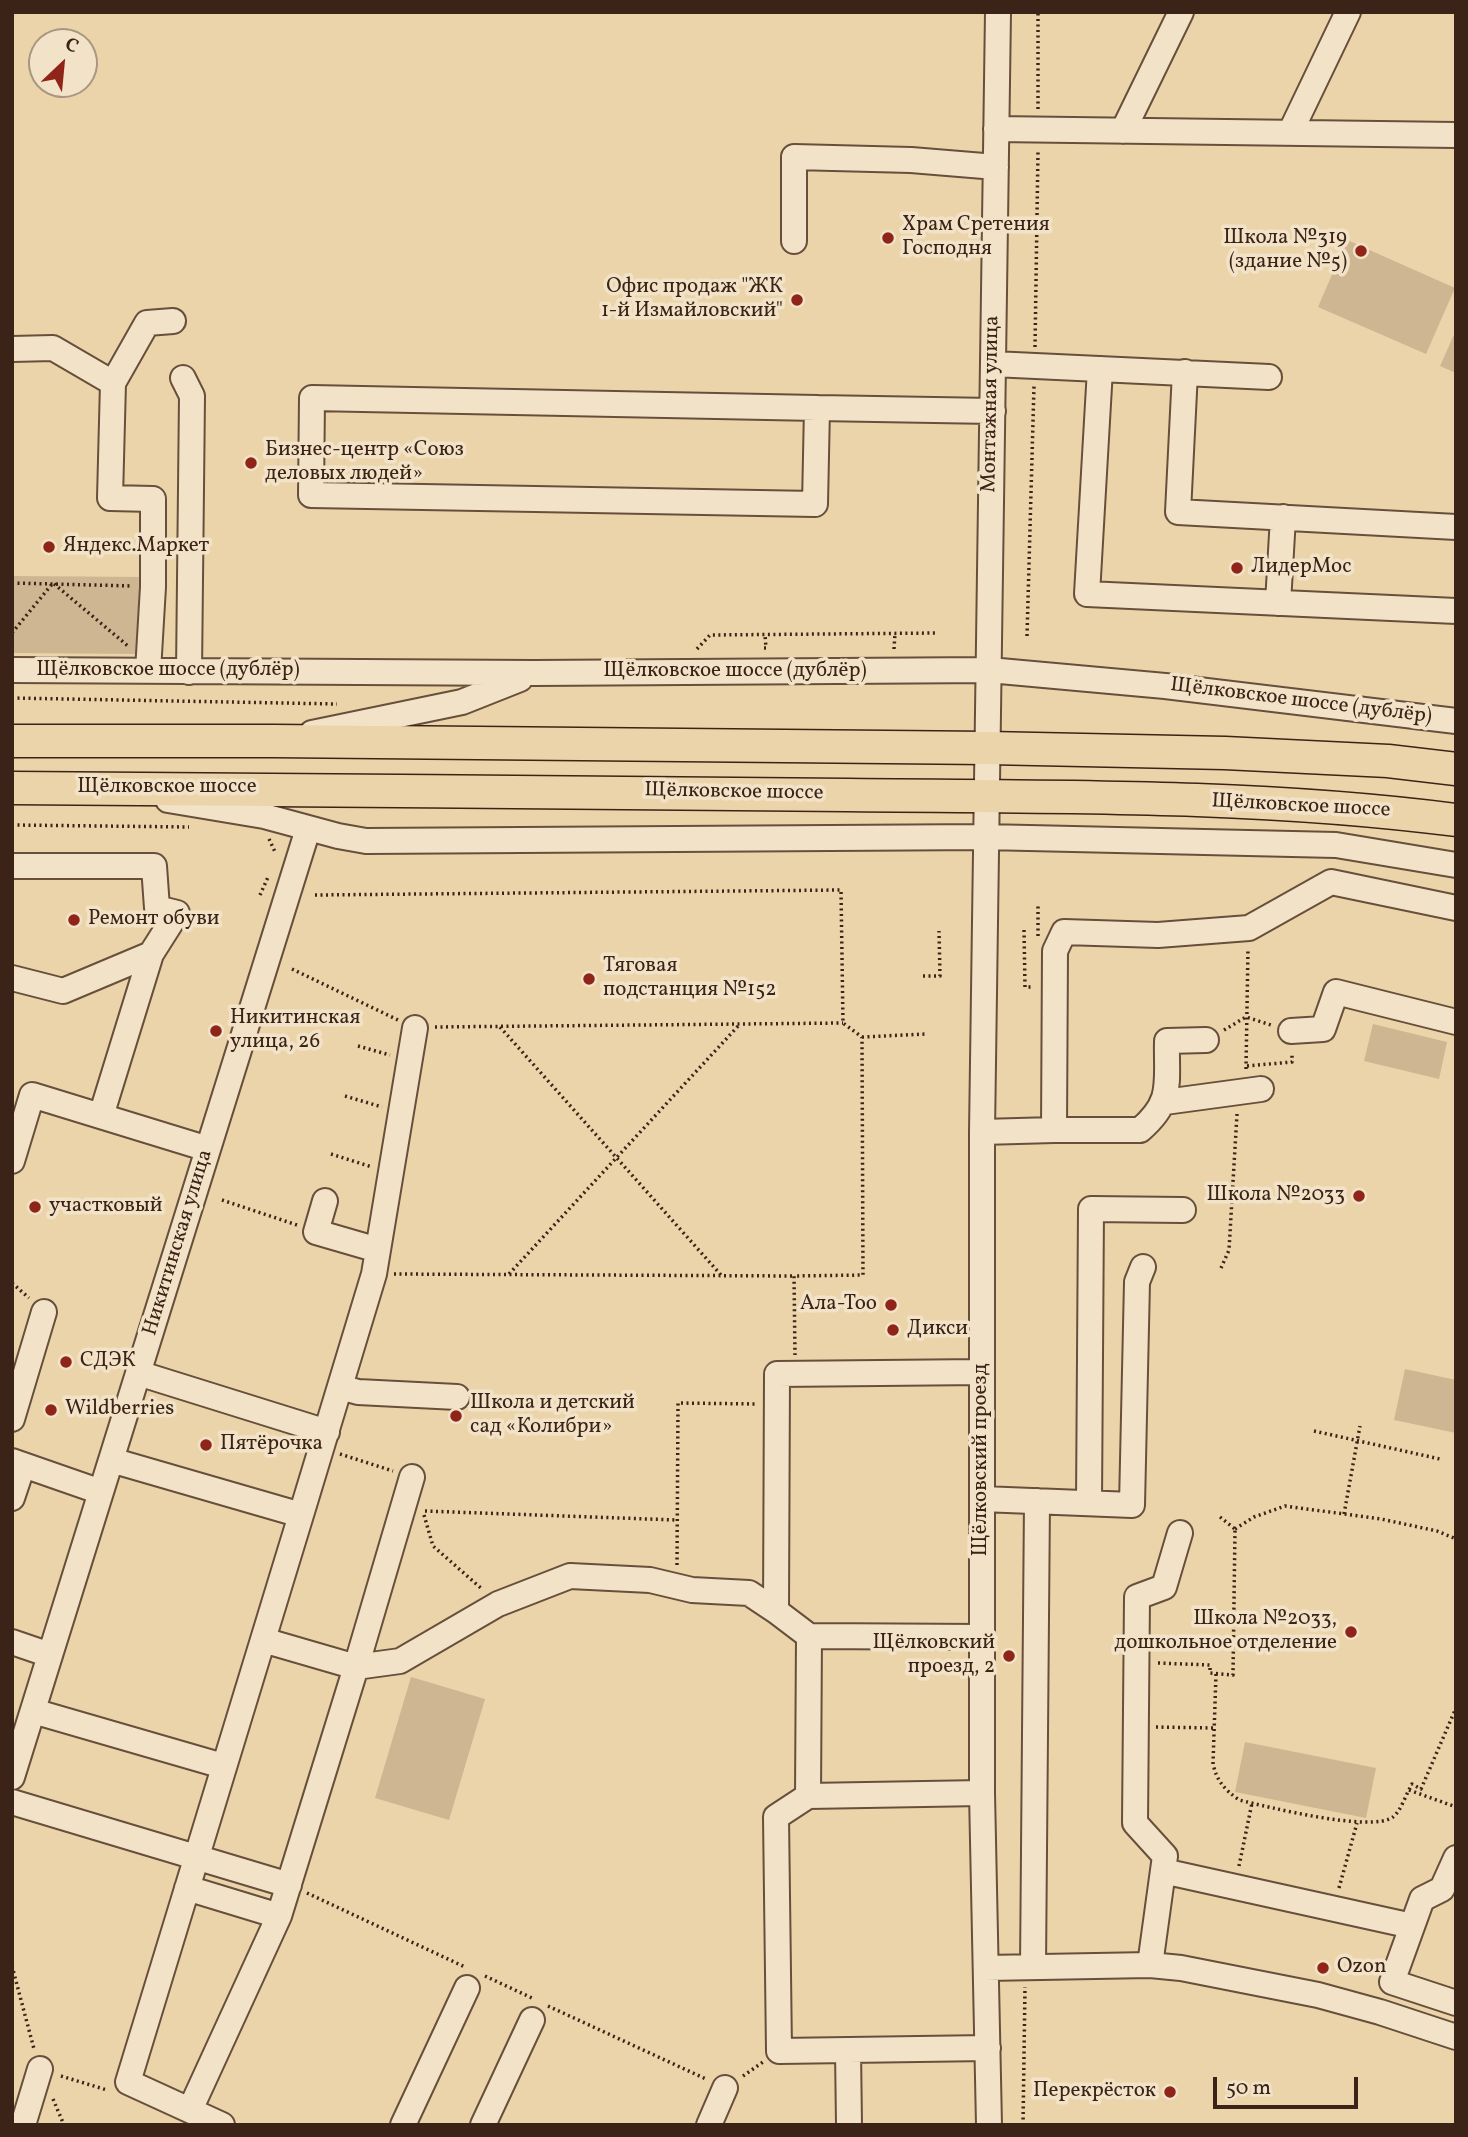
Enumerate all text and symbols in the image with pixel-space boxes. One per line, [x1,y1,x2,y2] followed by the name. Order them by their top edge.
[28,28,98,98] north arrow
[60,32,83,60] text: С
[902,213,1050,263] place label: Храм Сретения Господня
[1223,226,1347,276] place label: Школа №319 (здание №5)
[880,230,896,246] marker: Храм Сретения Господня
[1353,243,1369,259] marker: Школа №319 (здание №5)
[601,275,783,325] place label: Офис продаж "ЖК 1-й Измайловский"
[789,292,805,308] marker: Офис продаж "ЖК 1-й Измайловский"
[978,315,1006,493] street label: Монтажная улица
[265,438,464,488] place label: Бизнес-центр «Союз деловых людей»
[243,455,259,471] marker: Бизнес-центр «Союз деловых людей»
[63,534,209,560] place label: Яндекс.Маркет
[41,539,57,555] marker: Яндекс.Маркет
[1251,555,1352,581] place label: ЛидерМос
[1229,560,1245,576] marker: ЛидерМос
[36,658,300,684] street label: Щёлковское шоссе (дублёр)
[603,659,867,685] street label: Щёлковское шоссе (дублёр)
[1169,673,1433,731] street label: Щёлковское шоссе (дублёр)
[77,775,257,801] street label: Щёлковское шоссе
[644,779,824,807] street label: Щёлковское шоссе
[1211,790,1391,824] street label: Щёлковское шоссе
[88,907,220,933] place label: Ремонт обуви
[66,912,82,928] marker: Ремонт обуви
[603,954,777,1004] place label: Тяговая подстанция №152
[581,971,597,987] marker: Тяговая подстанция №152
[230,1006,361,1056] place label: Никитинская улица, 26
[208,1023,224,1039] marker: Никитинская улица, 26
[139,1147,219,1339] street label: Никитинская улица
[1207,1183,1345,1209] place label: Школа №2033
[1351,1188,1367,1204] marker: Школа №2033
[49,1194,163,1220] place label: участковый
[27,1199,43,1215] marker: участковый
[800,1292,877,1318] place label: Ала-Тоо
[883,1297,899,1313] marker: Ала-Тоо
[907,1317,968,1343] place label: Дикси
[885,1322,901,1338] marker: Дикси
[80,1349,136,1375] place label: СДЭК
[58,1354,74,1370] marker: СДЭК
[969,1363,995,1557] street label: Щёлковский проезд
[470,1391,635,1441] place label: Школа и детский сад «Колибри»
[65,1397,174,1423] place label: Wildberries
[43,1402,59,1418] marker: Wildberries
[448,1408,464,1424] marker: Школа и детский сад «Колибри»
[220,1432,323,1458] place label: Пятёрочка
[198,1437,214,1453] marker: Пятёрочка
[1114,1607,1337,1657] place label: Школа №2033, дошкольное отделение
[1343,1624,1359,1640] marker: Школа №2033, дошкольное отделение
[873,1631,995,1681] place label: Щёлковский проезд, 2
[1001,1648,1017,1664] marker: Щёлковский проезд, 2
[1337,1955,1387,1981] place label: Ozon
[1315,1960,1331,1976] marker: Ozon
[1216,2064,1361,2108] scale bar
[1226,2074,1271,2103] text: 50 m
[1033,2079,1156,2105] place label: Перекрёсток
[1162,2084,1178,2100] marker: Перекрёсток

